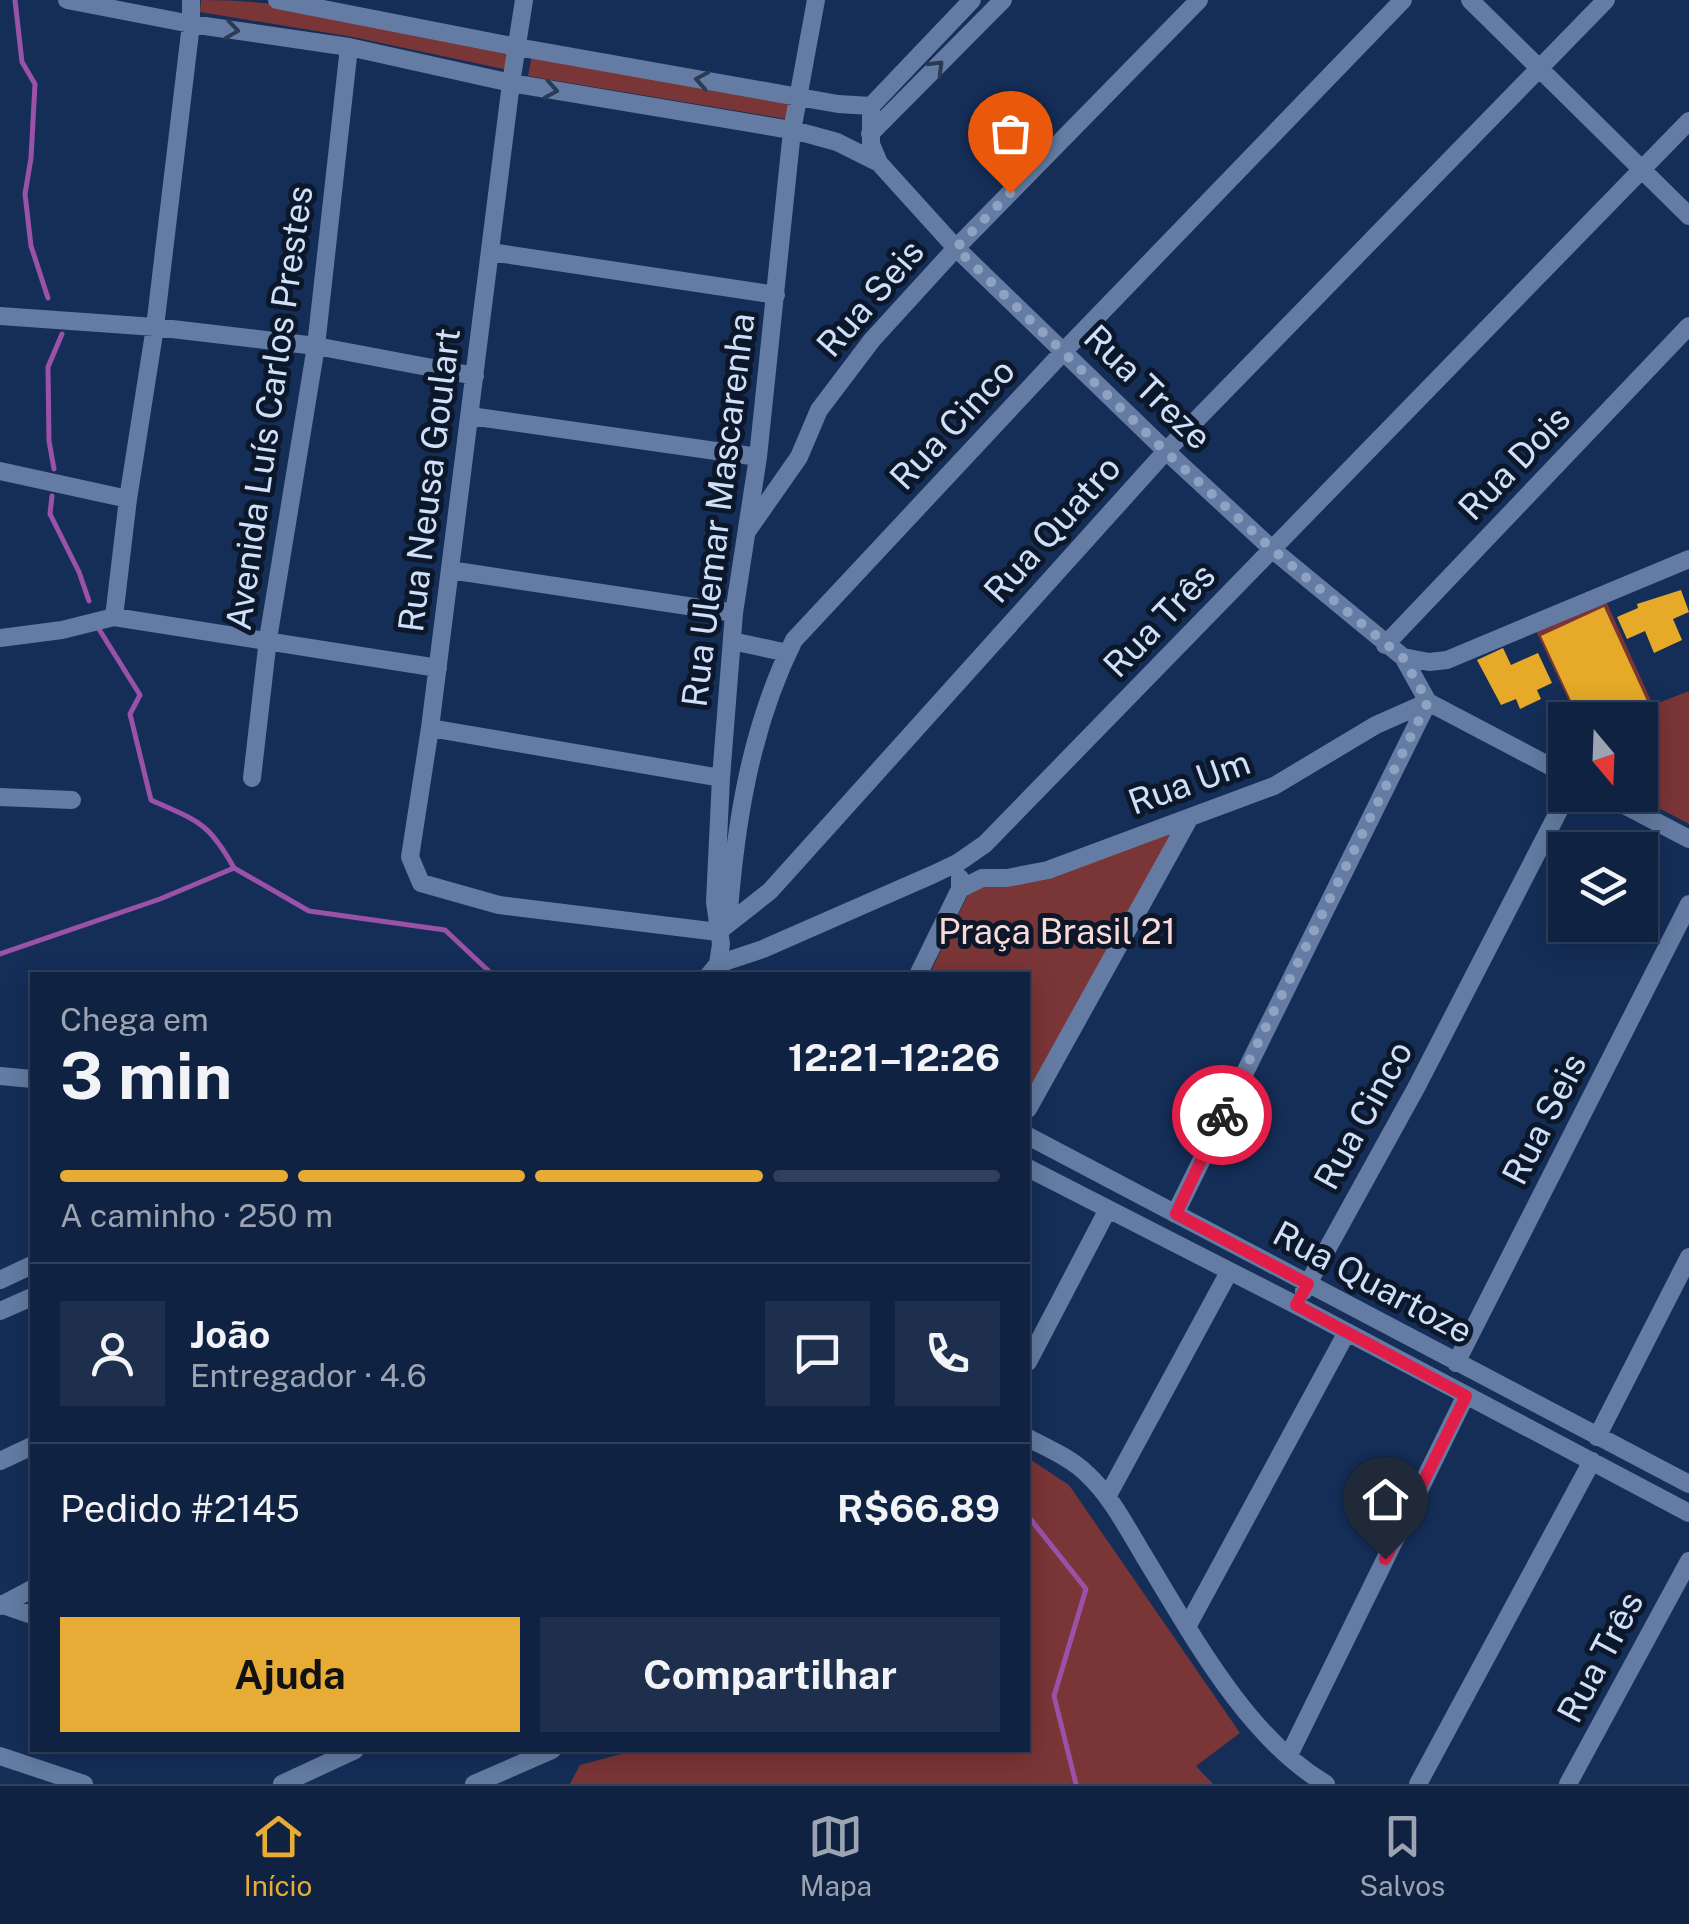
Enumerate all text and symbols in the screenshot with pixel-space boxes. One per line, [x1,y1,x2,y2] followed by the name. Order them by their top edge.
[224,18,240,39] one-way arrow
[925,61,943,79] one-way arrow
[694,70,711,91] one-way arrow
[543,79,559,100] one-way arrow
[968,91,1053,194] pin
[983,106,1038,161] icon: bag
[217,183,321,633] street label: Avenida Luís Carlos Prestes
[808,231,932,365] street label: Rua Seis
[674,311,762,709] street label: Rua Ulemar Mascarenha
[1076,316,1220,458] street label: Rua Treze
[390,326,468,634] street label: Rua Neusa Goulart
[881,350,1023,498] street label: Rua Cinco
[1450,398,1578,528] street label: Rua Dois
[975,447,1129,611] street label: Rua Quatro
[1095,555,1223,685] street label: Rua Três
[1548,702,1658,812] north arrow
[1548,702,1658,942] map controls
[1123,741,1255,823] street label: Rua Um
[1548,832,1658,942] button: layers
[938,911,1176,952] park label: Praça Brasil 21
[60,1001,209,1038] text: Chega em
[1305,1034,1421,1196] street label: Rua Cinco
[788,1035,1000,1080] text: 12:21–12:26
[60,1037,232,1114] text: 3 min
[1494,1047,1594,1191] street label: Rua Seis
[1172,1065,1272,1165] courier
[1195,1088,1250,1143] icon: bike
[60,1197,333,1234] text: A caminho · 250 m
[1266,1212,1480,1352] street label: Rua Quartoze
[60,1301,165,1406] button: person
[765,1301,870,1406] button: chat
[895,1301,1000,1406] button: phone
[190,1312,270,1357] text: João
[190,1357,427,1394] text: Entregador · 4.6
[1343,1457,1428,1560] pin
[1358,1472,1413,1527] icon: home
[60,1486,300,1531] text: Pedido #2145
[837,1486,1000,1531] text: R$66.89
[1549,1585,1651,1729] street label: Rua Três
[60,1617,520,1732] button: Ajuda
[540,1617,1000,1732] button: Compartilhar
[244,1809,312,1902] tab: Início
[800,1809,872,1902] tab: Mapa
[1359,1809,1445,1902] tab: Salvos

